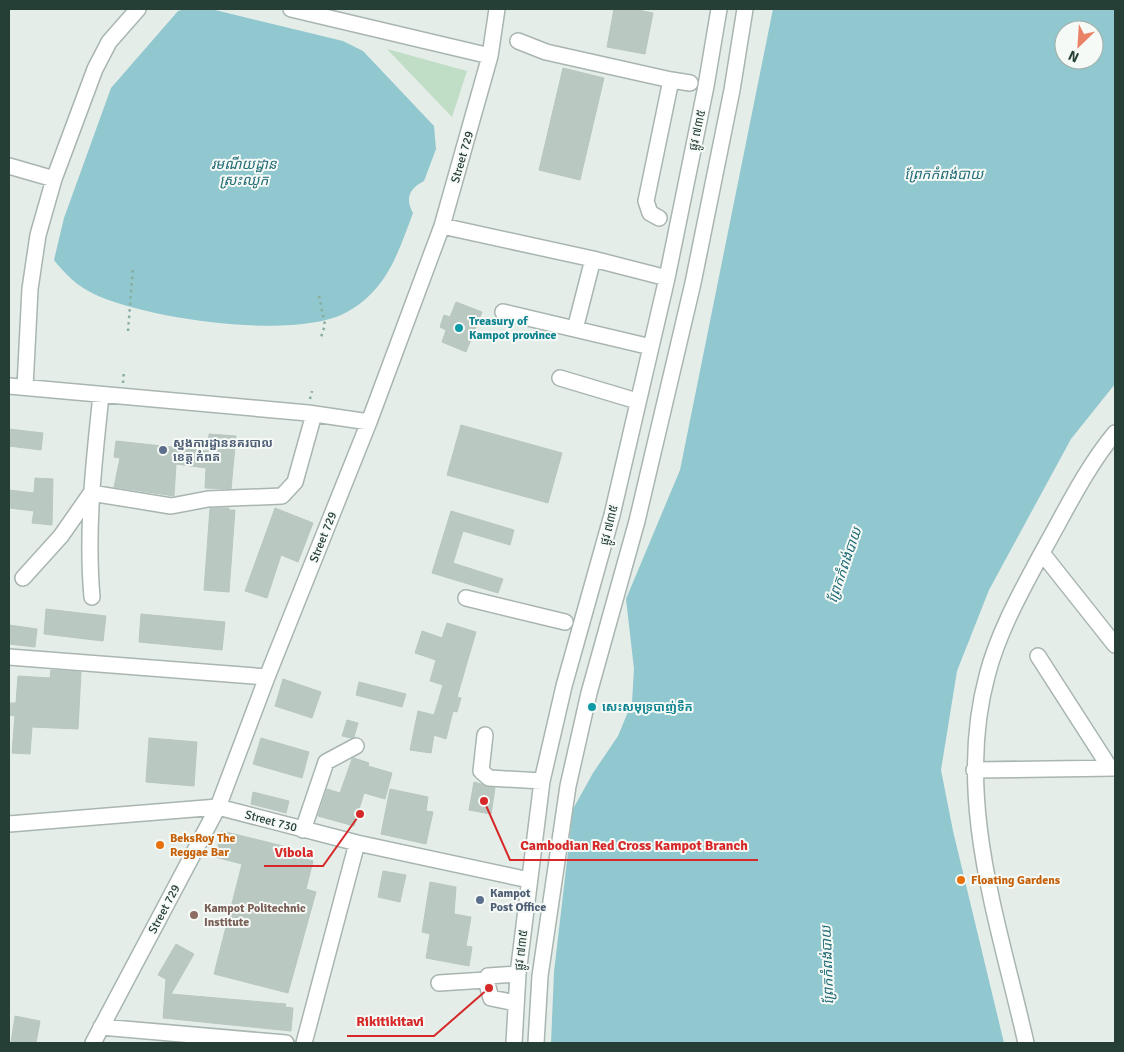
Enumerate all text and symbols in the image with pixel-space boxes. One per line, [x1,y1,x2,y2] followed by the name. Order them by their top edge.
[1054,20,1104,70] north arrow
[1066,47,1082,66] text: N
[686,108,712,152] street label: ផ្លូវ ៧៣៥
[448,129,477,185] street label: Street 729
[211,156,278,189] water label: រមណីយដ្ឋាន ស្រះឈូក
[905,166,985,183] water label: ព្រែកកំពង់បាយ
[469,314,557,343] place label: Treasury of Kampot province
[453,322,465,334] marker: Treasury of Kampot province
[173,436,273,465] place label: ស្នងការដ្ឋាននគរបាល ខេត្ត កំពត
[157,444,169,456] marker: ស្នងការដ្ឋាននគរបាល ខេត្ត កំពត
[597,503,624,548] street label: ផ្លូវ ៧៣៥
[307,510,340,565] street label: Street 729
[823,523,866,605] water label: ព្រែកកំពង់បាយ
[602,700,693,715] place label: សេះសមុទ្របាញ់ទឹក
[586,701,598,713] marker: សេះសមុទ្របាញ់ទឹក
[243,807,299,836] street label: Street 730
[170,831,236,860] place label: BeksRoy The Reggae Bar
[510,831,758,860] callout: Cambodian Red Cross Kampot Branch
[264,837,323,866] callout: Vibola
[520,837,748,854] text: Cambodian Red Cross Kampot Branch
[154,839,166,851] marker: BeksRoy The Reggae Bar
[274,844,314,861] text: Vibola
[971,873,1061,888] place label: Floating Gardens
[955,874,967,886] marker: Floating Gardens
[145,882,184,936] street label: Street 729
[490,886,546,915] place label: Kampot Post Office
[474,894,486,906] marker: Kampot Post Office
[204,901,306,930] place label: Kampot Politechnic Institute
[188,909,200,921] marker: Kampot Politechnic Institute
[817,924,837,1005] water label: ព្រែកកំពង់បាយ
[512,929,534,972] street label: ផ្លូវ ៧៣៥
[347,1007,434,1036] callout: Rikitikitavi
[356,1013,424,1030] text: Rikitikitavi

